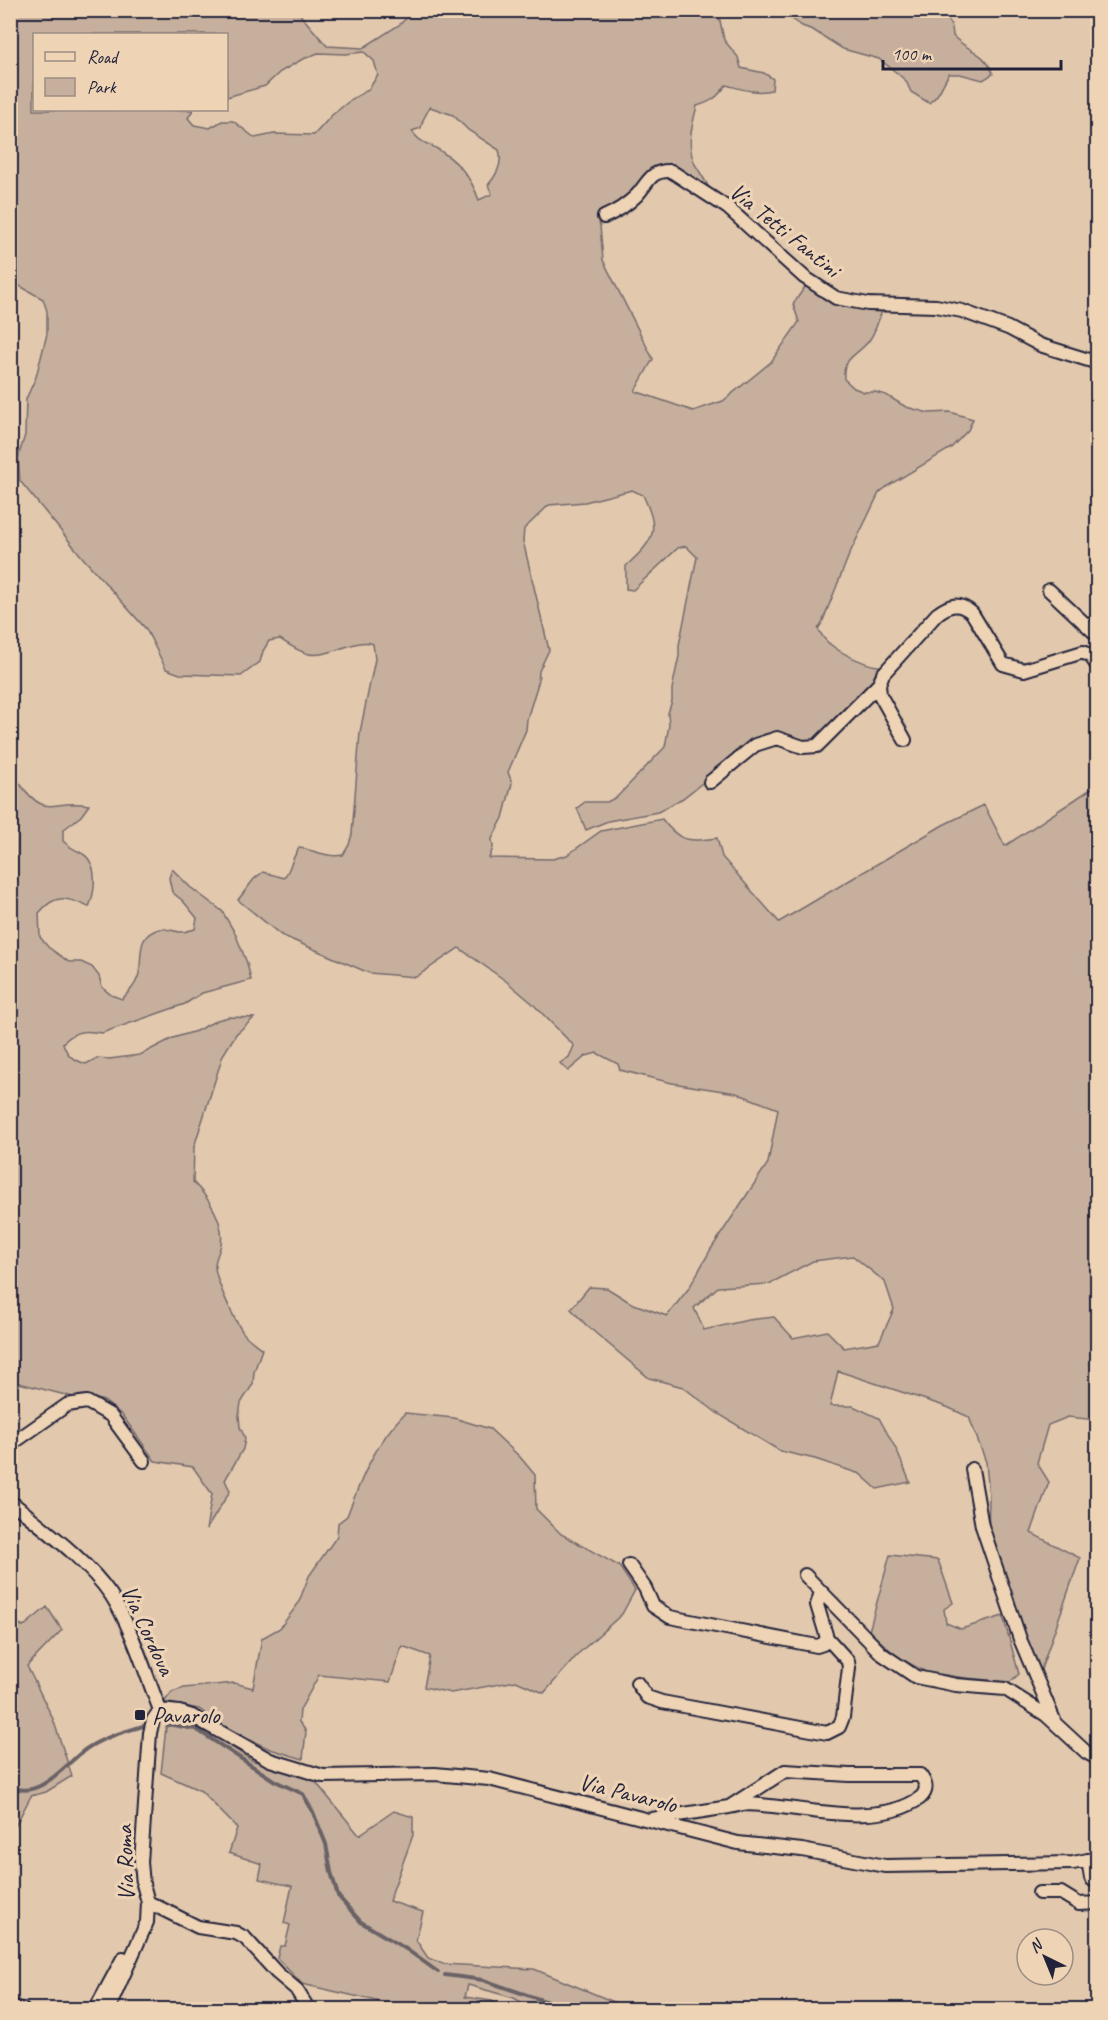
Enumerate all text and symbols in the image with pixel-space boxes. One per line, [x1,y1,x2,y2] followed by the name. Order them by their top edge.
[33,33,228,111] legend
[883,33,1062,71] scale bar
[892,43,933,65] text: 100 m
[87,46,120,68] text: Road
[87,76,117,98] text: Park
[724,176,848,285] street label: Via Tetti Fantini
[114,1580,182,1681] street label: Via Cordova
[152,1700,221,1730] place label: Pavarolo
[133,1708,147,1722] marker: Pavarolo
[576,1766,681,1820] street label: Via Pavarolo
[109,1823,141,1902] street label: Via Roma
[1015,1927,1075,1987] north arrow
[1025,1934,1048,1957] text: N

